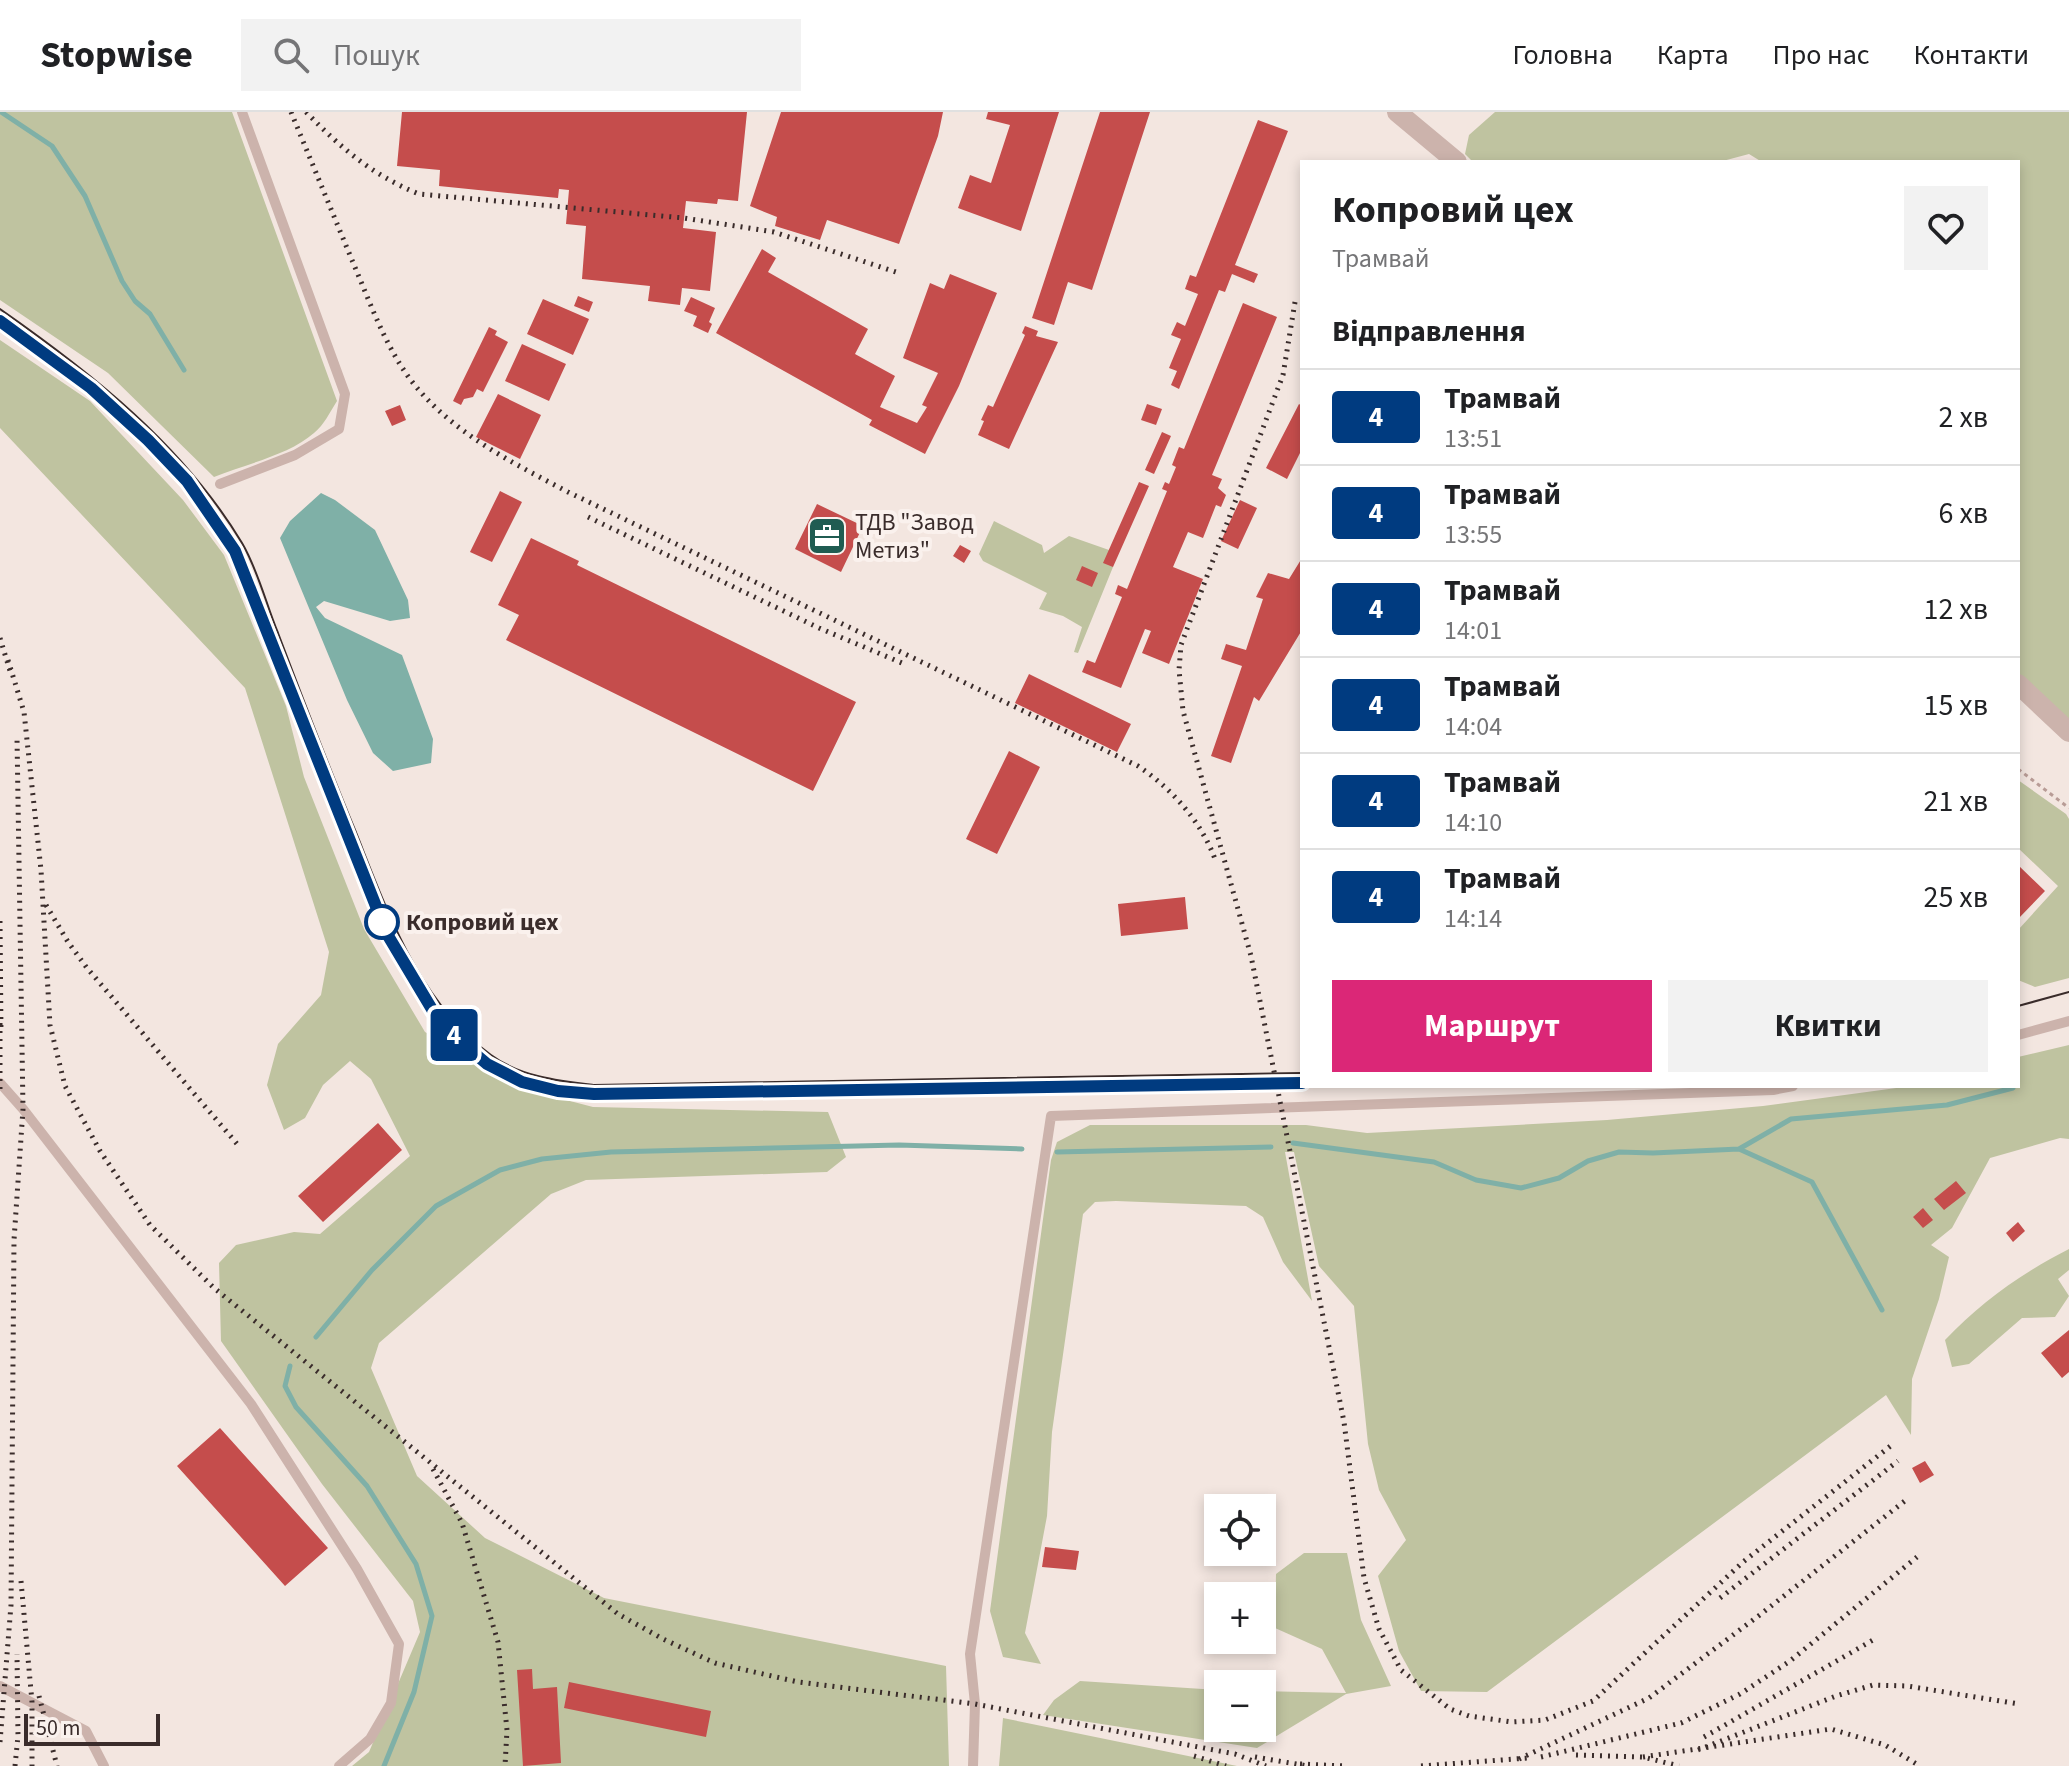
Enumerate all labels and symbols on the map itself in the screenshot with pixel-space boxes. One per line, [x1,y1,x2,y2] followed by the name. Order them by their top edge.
[855,505,974,568] place label: ТДВ "Завод Метиз"
[806,515,848,557] office icon: ТДВ "Завод Метиз"
[365,905,399,939] marker: Копровий цех
[406,905,559,940] place label: Копровий цех
[428,1009,480,1061] line badge: 4
[24,1710,160,1746] scale bar

